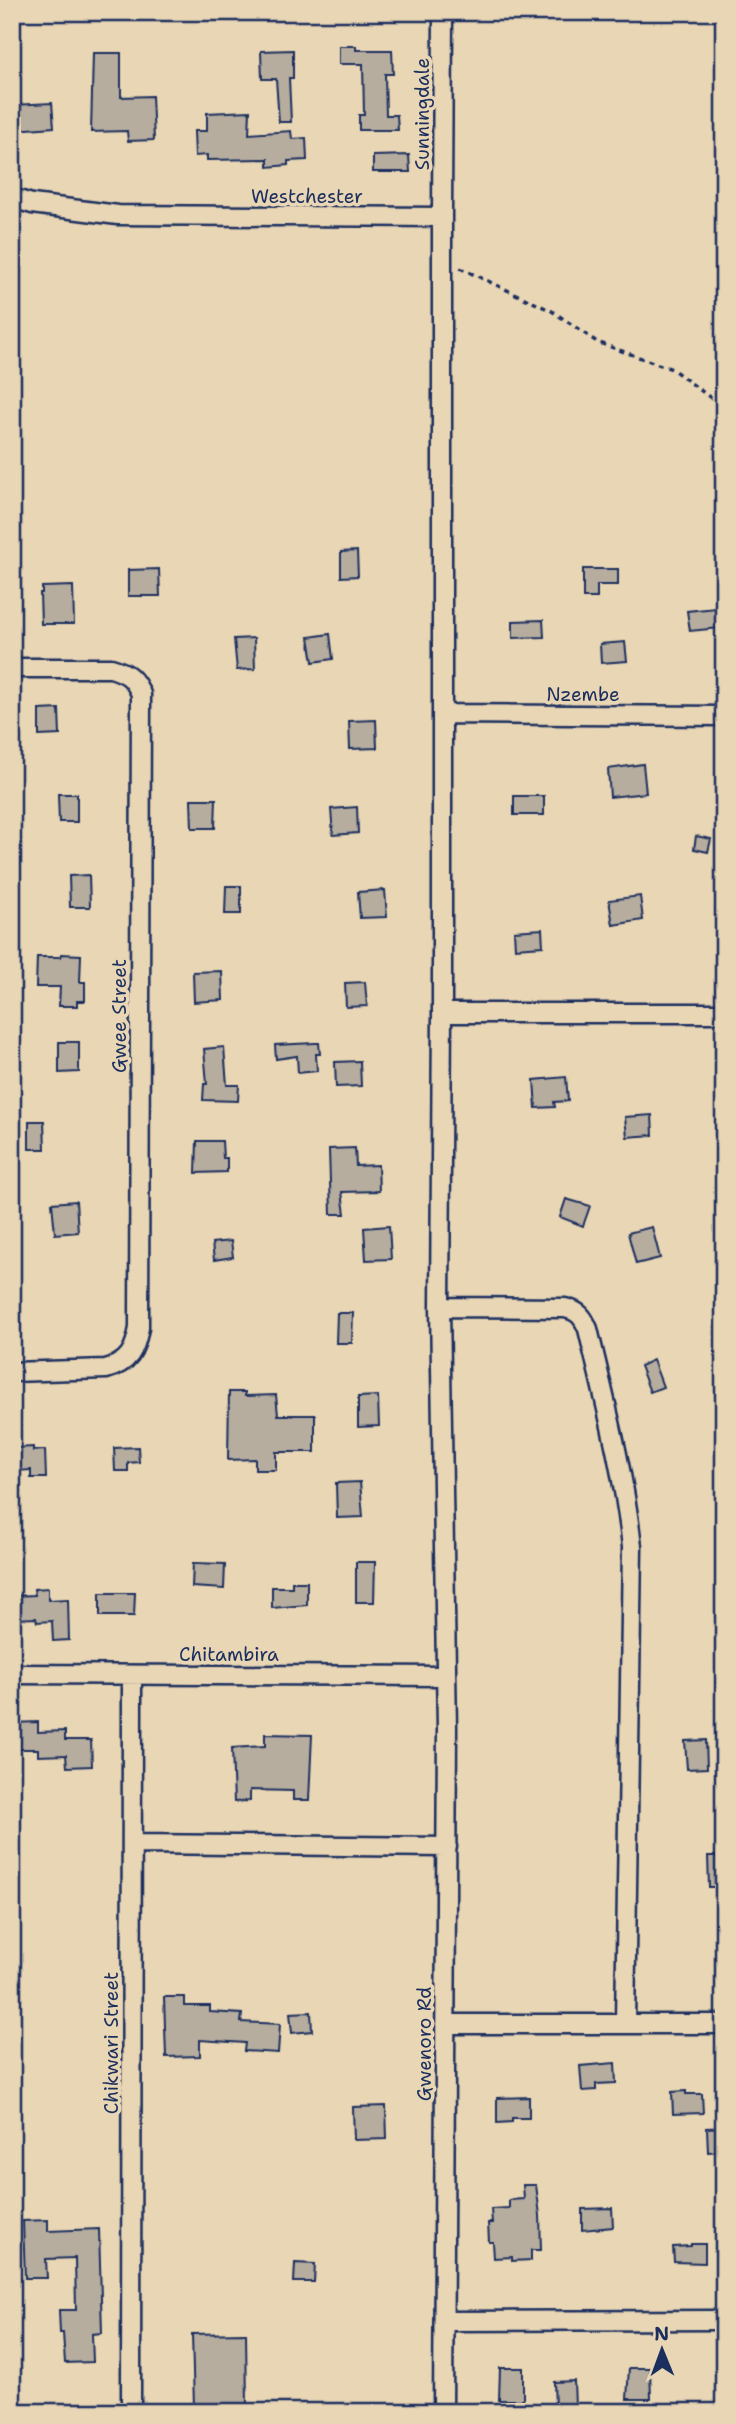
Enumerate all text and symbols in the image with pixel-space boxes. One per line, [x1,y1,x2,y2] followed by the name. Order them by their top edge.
[410,58,435,170] street label: Sunningdale
[251,184,363,209] street label: Westchester
[546,682,620,707] street label: Nzembe
[107,959,132,1073] street label: Gwee Street
[179,1642,279,1667] street label: Chitambira
[99,1972,124,2114] street label: Chikwari Street
[412,1987,437,2101] street label: Gwenoro Rd
[628,2316,698,2386] north arrow
[654,2321,669,2346] text: N

